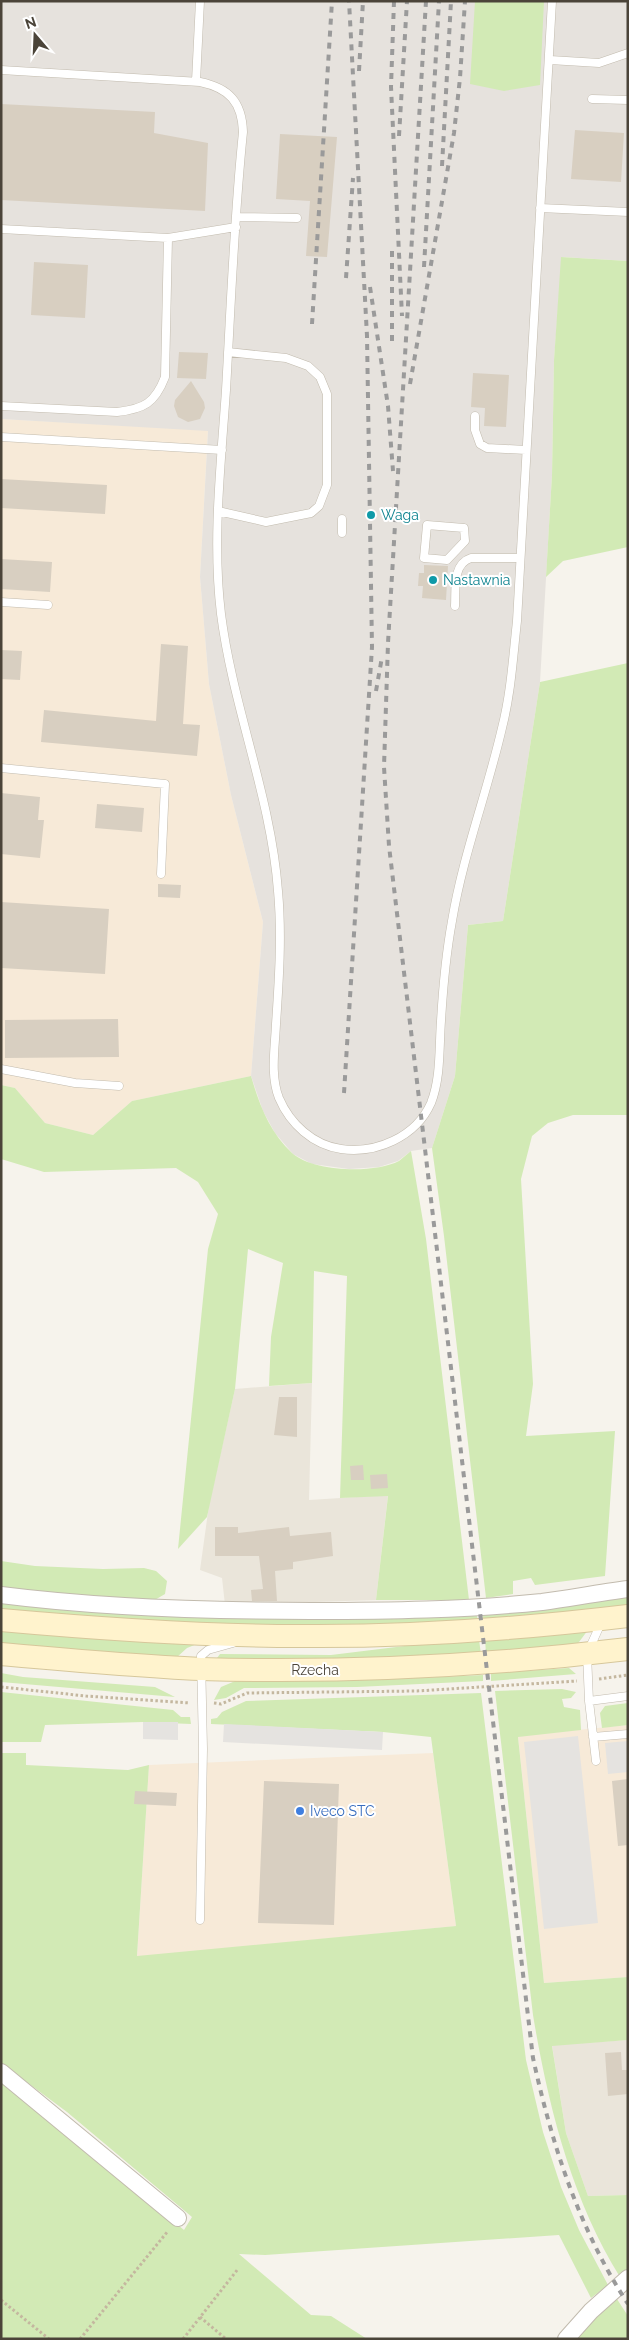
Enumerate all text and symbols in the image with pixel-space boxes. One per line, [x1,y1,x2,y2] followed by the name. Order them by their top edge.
[10,10,60,60] north arrow
[23,13,38,32] text: N
[381,507,419,523] place label: Waga
[365,509,377,521] marker: Waga
[443,572,510,588] place label: Nastawnia
[427,574,439,586] marker: Nastawnia
[291,1662,339,1678] street label: Rzecha
[310,1803,375,1819] place label: Iveco STC
[294,1805,306,1817] marker: Iveco STC

